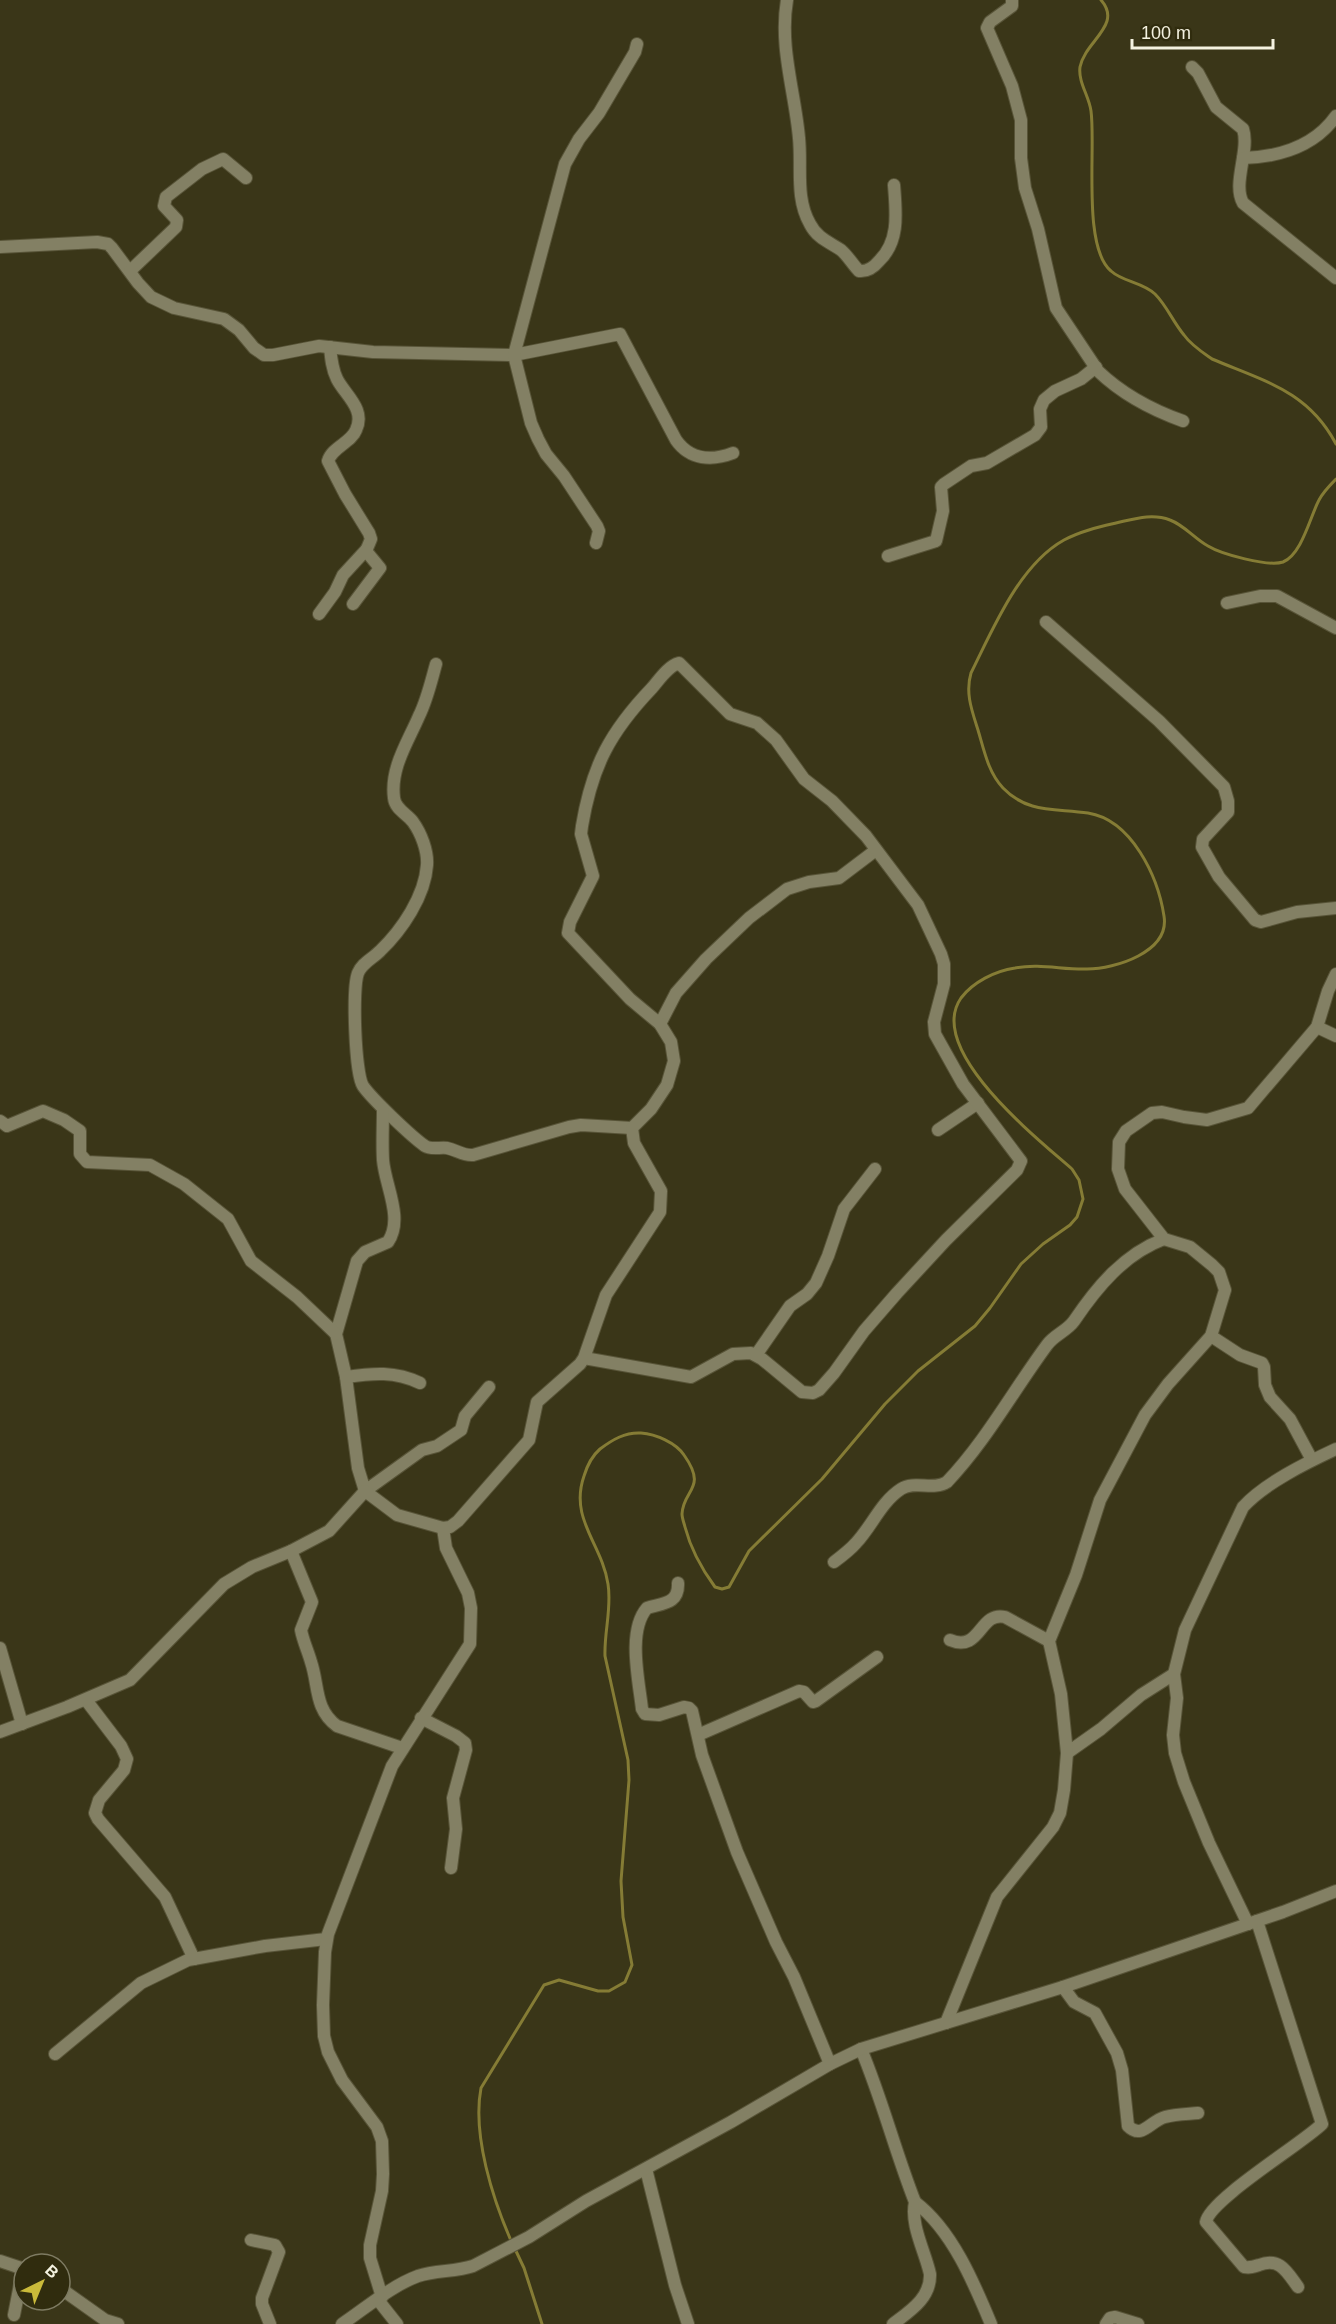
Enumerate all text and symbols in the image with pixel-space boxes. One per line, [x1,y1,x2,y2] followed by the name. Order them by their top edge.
[1132,12,1273,50] scale bar
[1141,23,1191,43] text: 100 m
[12,2252,72,2312] north arrow
[42,2261,62,2282] text: B

